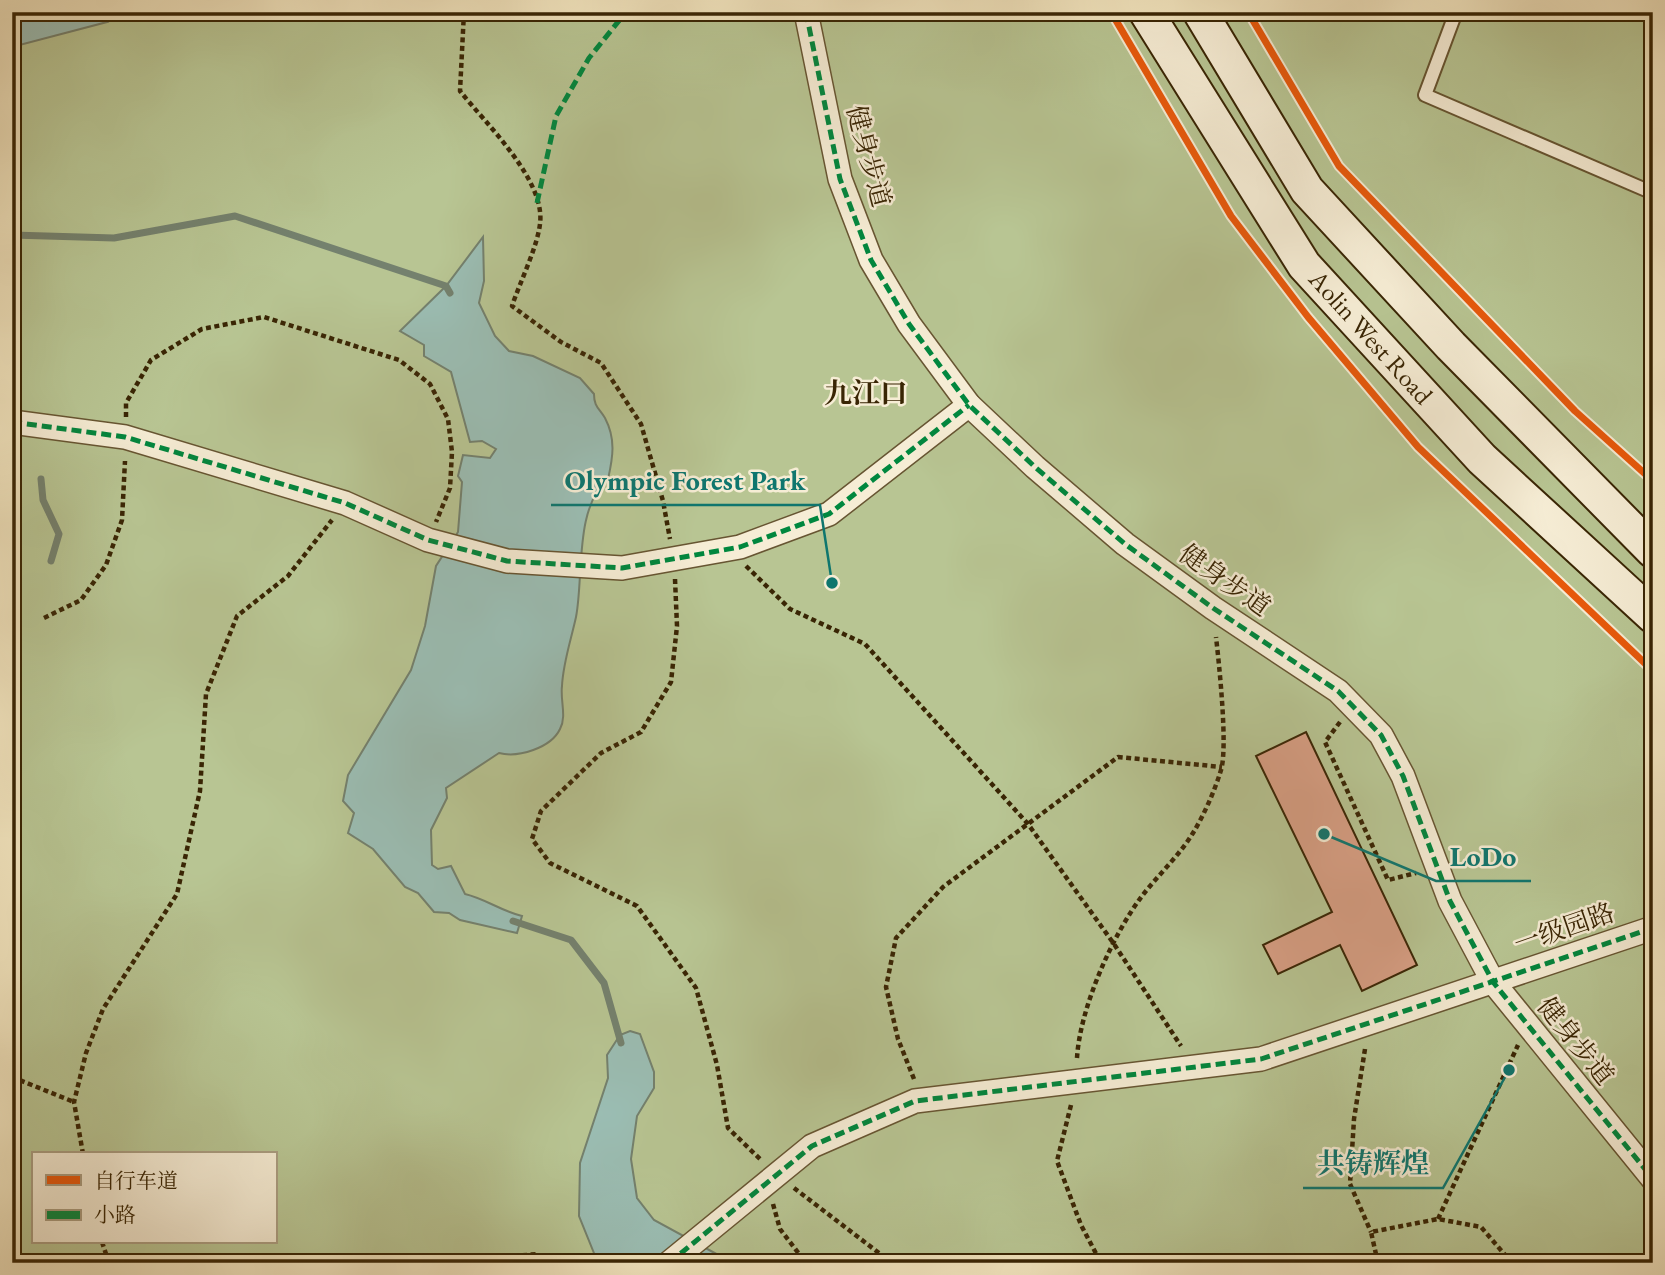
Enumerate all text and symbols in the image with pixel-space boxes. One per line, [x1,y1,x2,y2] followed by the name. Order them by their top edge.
[839,101,899,211] street label: 健身步道
[1301,262,1441,412] street label: Aolin West Road
[824,375,908,411] district label: 九江口
[551,456,820,505] callout: Olympic Forest Park
[565,462,806,498] text: Olympic Forest Park
[1173,536,1277,624] street label: 健身步道
[1436,832,1531,881] callout: LoDo
[1450,838,1516,874] text: LoDo
[1509,895,1619,961] street label: 一级园路
[1530,990,1622,1092] street label: 健身步道
[1303,1139,1443,1188] callout: 共铸辉煌
[1317,1145,1429,1181] text: 共铸辉煌
[32,1152,276,1244] legend
[94,1167,178,1194] text: 自行车道
[94,1201,136,1228] text: 小路

